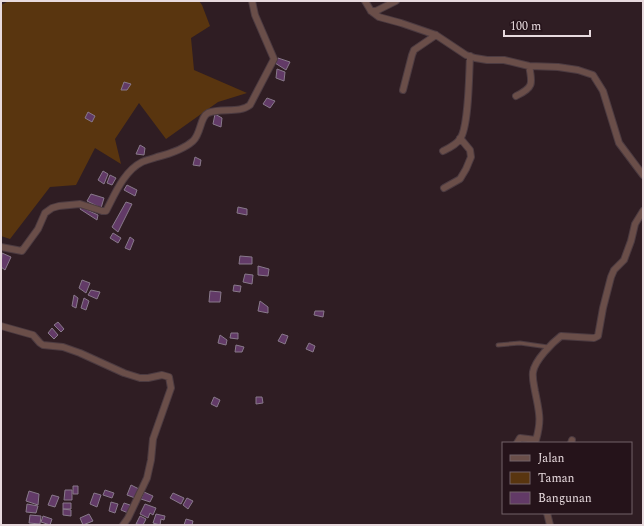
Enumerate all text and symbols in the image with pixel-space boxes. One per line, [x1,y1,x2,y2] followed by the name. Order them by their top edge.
[504,12,590,38] scale bar
[510,17,541,36] text: 100 m
[502,442,632,514] legend
[538,449,565,468] text: Jalan
[538,469,575,488] text: Taman
[538,489,592,508] text: Bangunan

